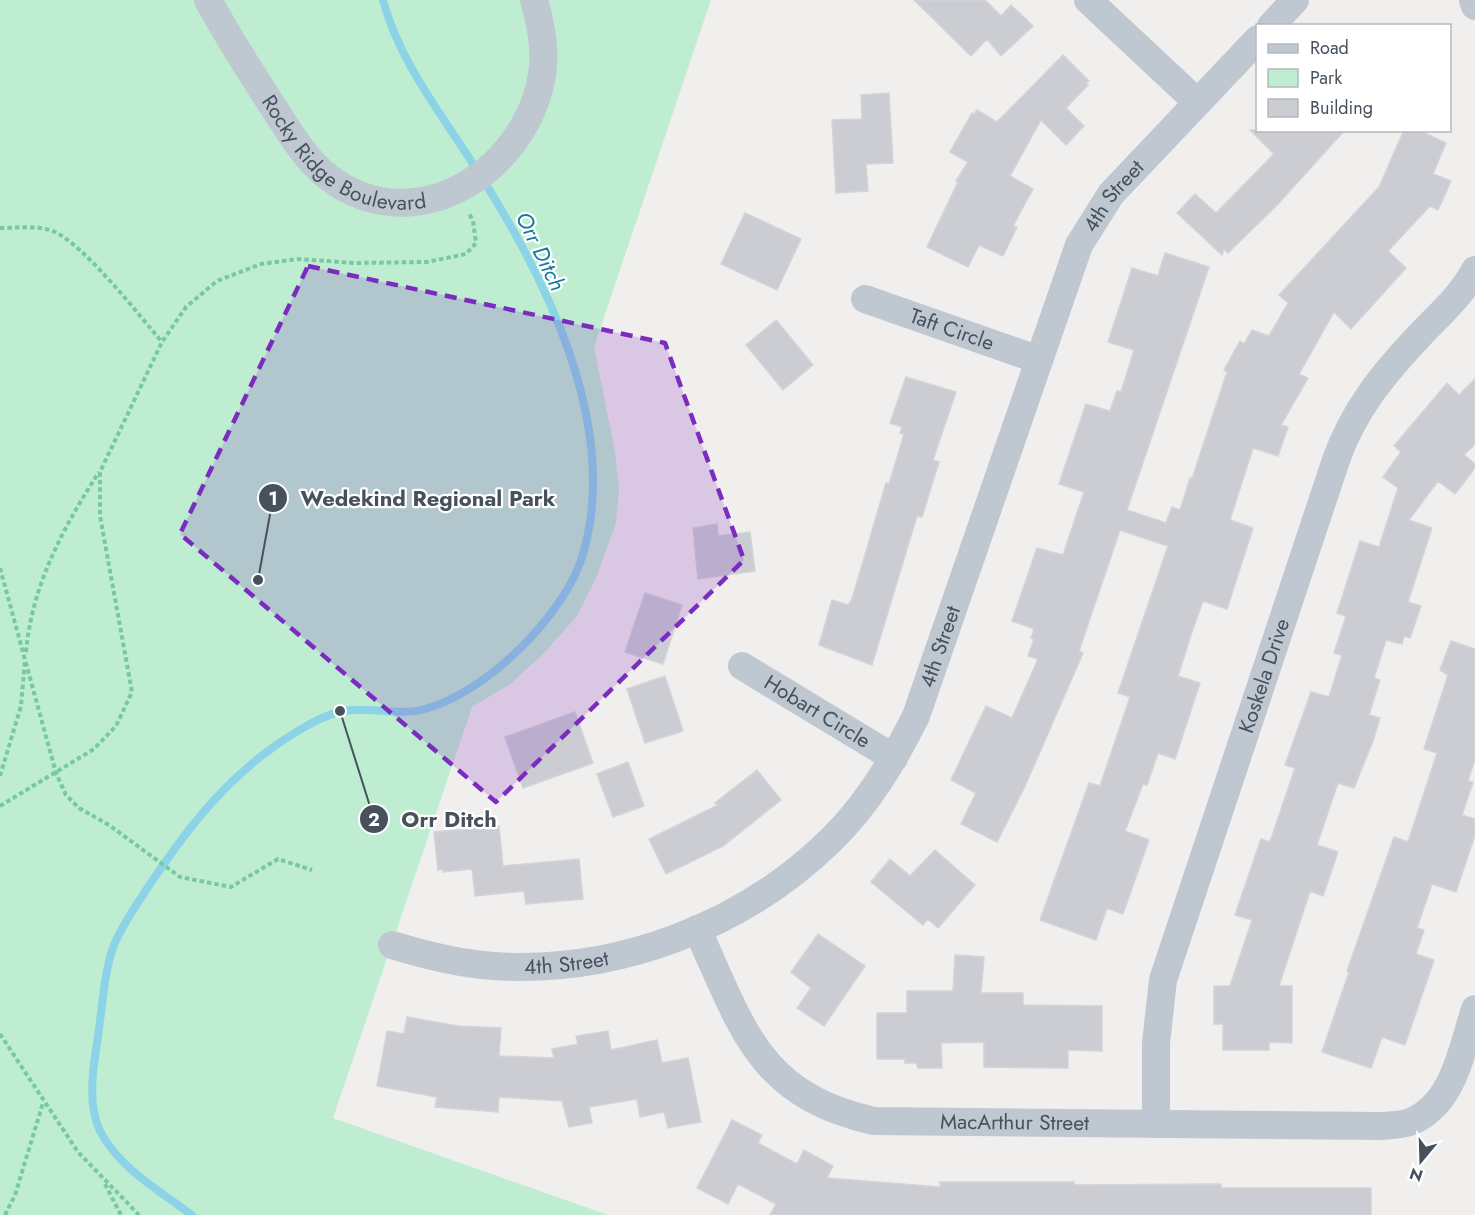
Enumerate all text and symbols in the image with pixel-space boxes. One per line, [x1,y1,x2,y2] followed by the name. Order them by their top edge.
[1256,24,1451,132] legend
[1310,35,1349,61] text: Road
[1310,65,1342,91] text: Park
[254,89,428,218] street label: Rocky Ridge Boulevard
[1310,95,1373,121] text: Building
[1076,153,1151,238] street label: 4th Street
[508,206,574,296] water label: Orr Ditch
[906,301,998,358] street label: Taft Circle
[258,478,567,518] callout: Wedekind Regional Park
[300,482,556,514] text: Wedekind Regional Park
[268,486,278,512] text: 1
[912,602,968,692] street label: 4th Street
[1231,614,1297,737] street label: Koskela Drive
[758,668,876,755] street label: Hobart Circle
[359,799,508,839] callout: Orr Ditch
[401,803,497,835] text: Orr Ditch
[368,807,380,833] text: 2
[524,943,611,982] street label: 4th Street
[940,1107,1089,1138] street label: MacArthur Street
[1391,1131,1451,1191] north arrow
[1407,1162,1426,1188] text: N

